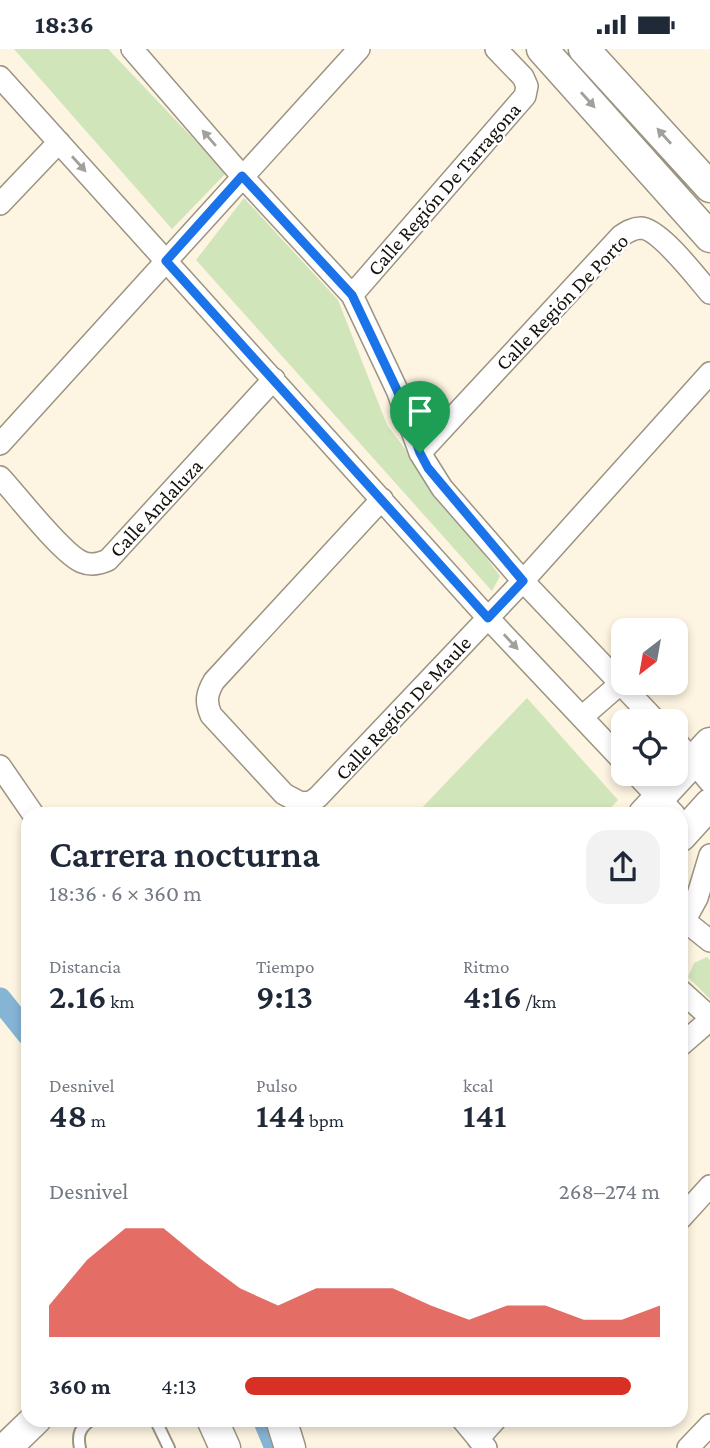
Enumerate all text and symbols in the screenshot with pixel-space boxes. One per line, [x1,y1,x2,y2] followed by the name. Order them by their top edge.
[35,10,94,39] text: 18:36
[580,91,596,109] one-way arrow
[362,97,526,280] street label: Calle Región De Tarragona
[656,127,672,145] one-way arrow
[201,129,217,147] one-way arrow
[71,155,87,173] one-way arrow
[491,229,633,375] street label: Calle Región De Porto
[390,381,450,453] pin
[401,392,439,430] icon: arrive
[104,454,208,562] street label: Calle Andaluza
[611,618,688,695] north arrow
[611,618,688,786] map controls
[330,631,476,785] street label: Calle Región De Maule
[502,633,518,650] one-way arrow
[611,709,688,786] button: locate
[586,830,660,904] button: share
[49,833,320,875] text: Carrera nocturna
[49,880,202,906] text: 18:36 · 6 × 360 m
[49,956,121,977] text: Distancia
[256,956,314,977] text: Tiempo
[463,956,509,977] text: Ritmo
[49,977,107,1016] text: 2.16
[256,977,313,1016] text: 9:13
[463,977,522,1016] text: 4:16
[107,991,135,1012] text: km
[522,991,556,1012] text: /km
[49,1075,115,1096] text: Desnivel
[256,1075,298,1096] text: Pulso
[463,1075,494,1096] text: kcal
[49,1096,87,1135] text: 48
[256,1096,305,1135] text: 144
[463,1096,506,1135] text: 141
[87,1110,106,1131] text: m
[305,1110,344,1131] text: bpm
[49,1178,128,1204] text: Desnivel
[559,1178,660,1204] text: 268–274 m
[49,1373,111,1399] text: 360 m
[161,1373,197,1399] text: 4:13

